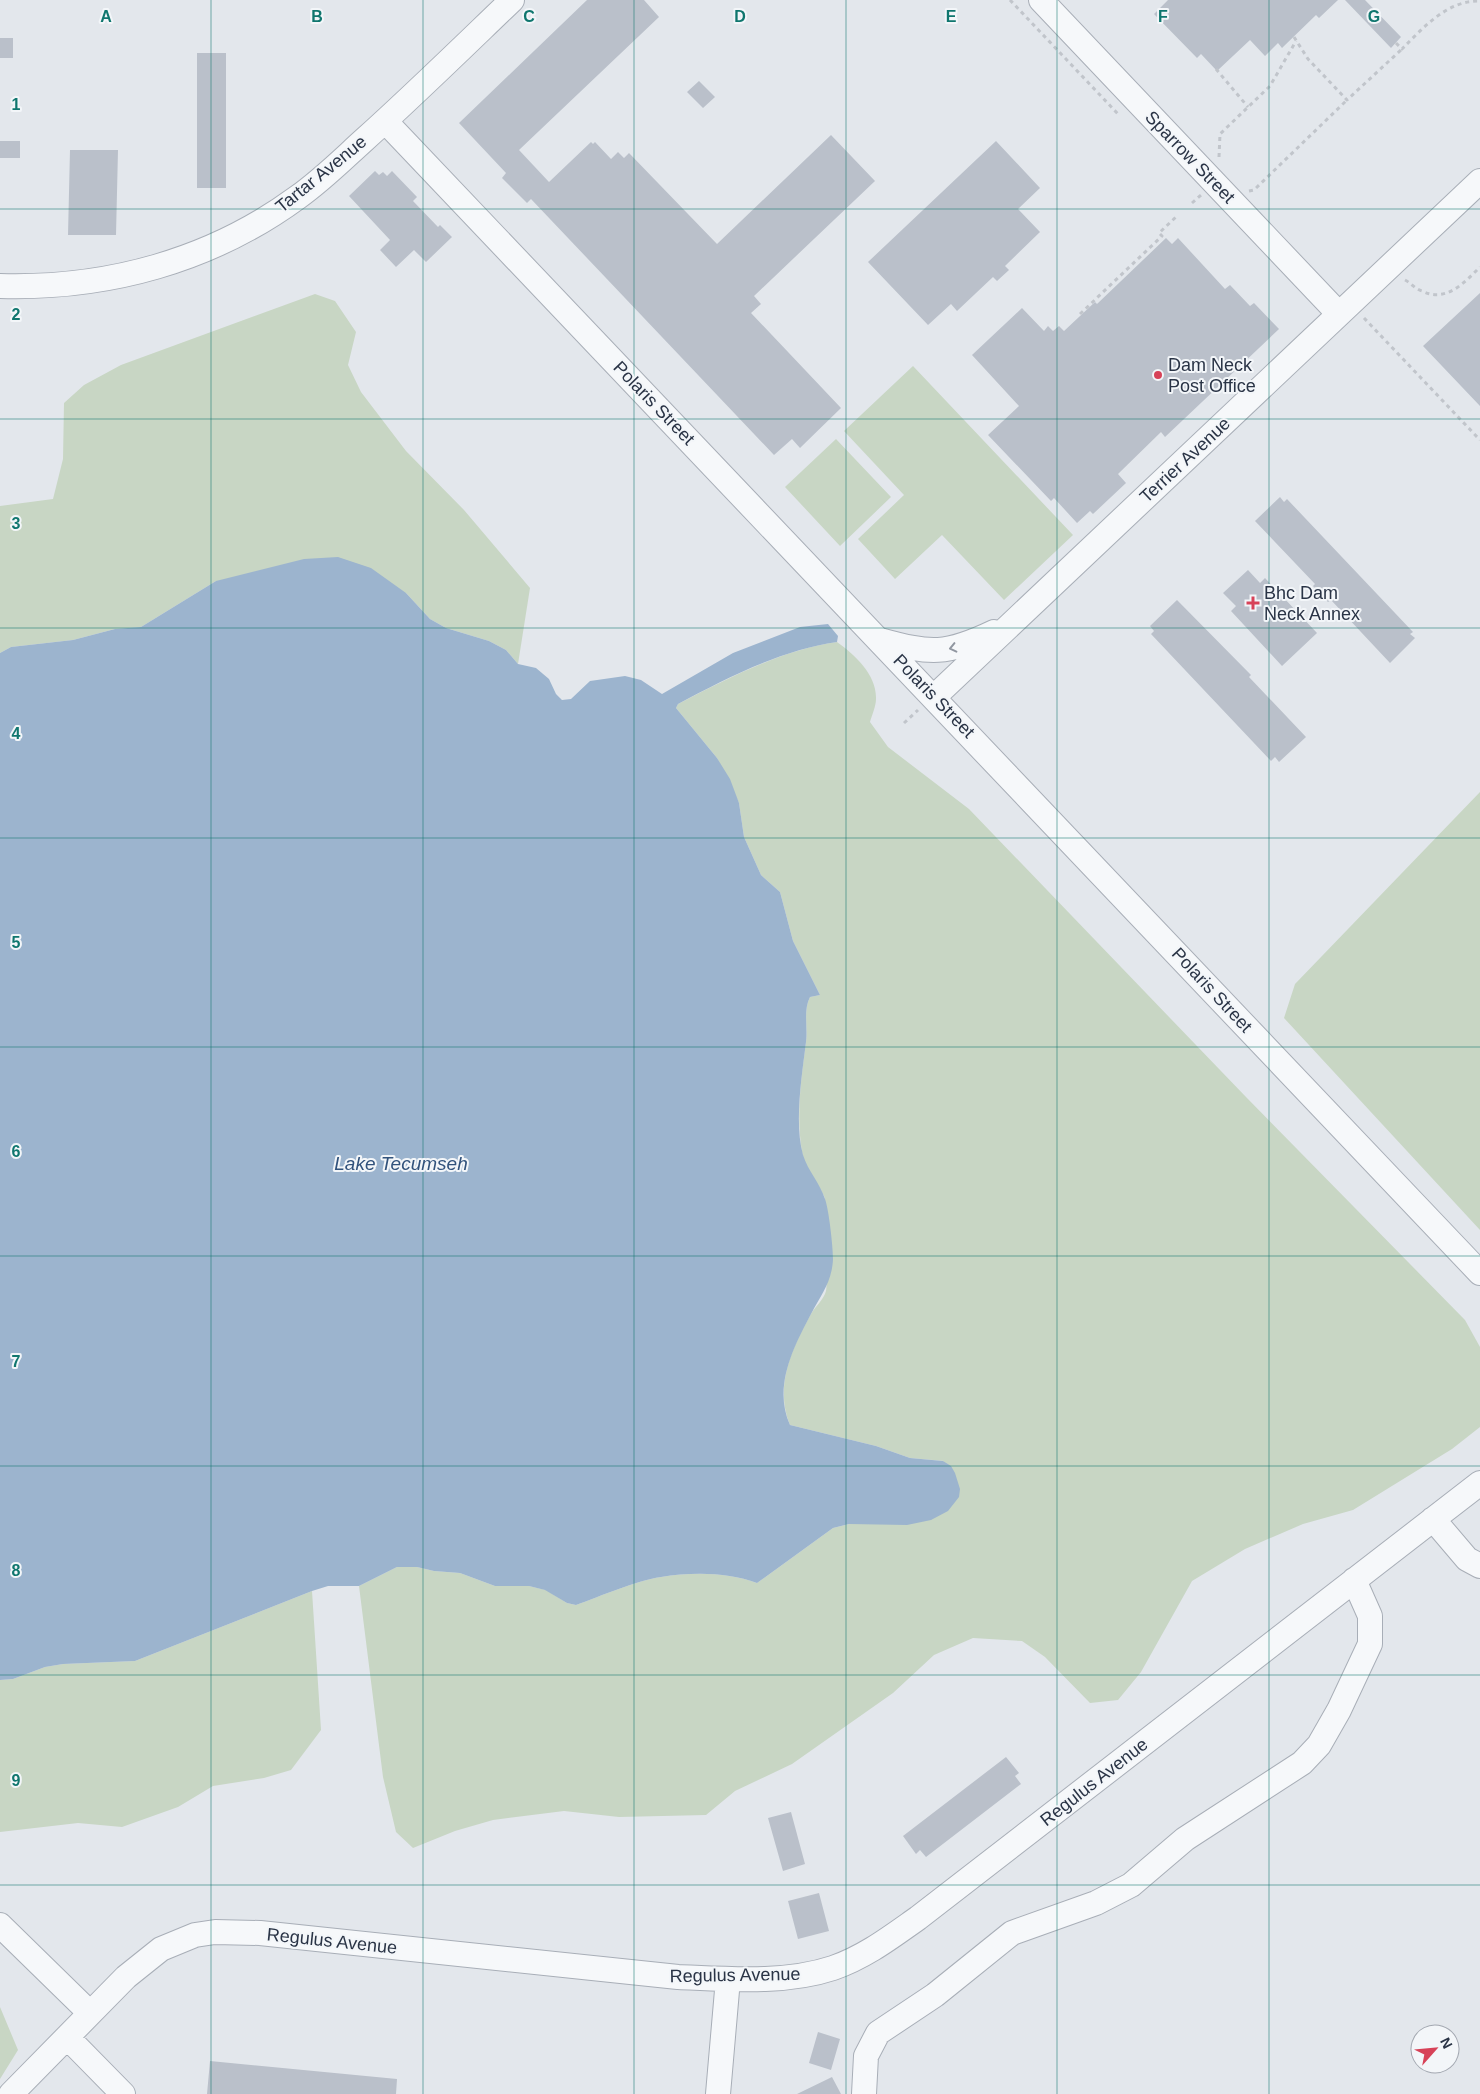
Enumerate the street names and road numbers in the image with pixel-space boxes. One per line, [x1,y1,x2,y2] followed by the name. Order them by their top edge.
[1141,107,1239,207] street label: Sparrow Street
[272,131,370,217] street label: Tartar Avenue
[609,357,699,449] street label: Polaris Street
[1136,413,1234,507] street label: Terrier Avenue
[889,650,979,742] street label: Polaris Street
[1168,944,1256,1036] street label: Polaris Street
[1036,1734,1152,1830] street label: Regulus Avenue
[266,1924,398,1958] street label: Regulus Avenue
[669,1964,801,1986] street label: Regulus Avenue

